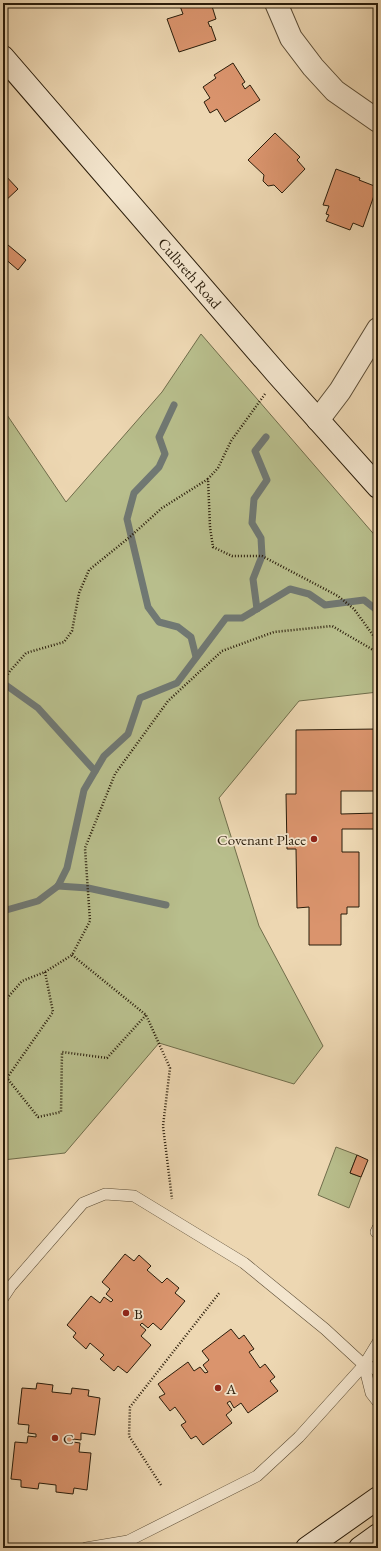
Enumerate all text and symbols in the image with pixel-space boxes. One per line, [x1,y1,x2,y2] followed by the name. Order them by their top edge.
[154,234,226,313] street label: Culbreth Road
[217,830,306,849] place label: Covenant Place
[309,834,319,844] marker: Covenant Place
[134,1304,143,1323] place label: B
[121,1308,131,1318] marker: B
[225,1379,237,1398] place label: A
[213,1383,223,1393] marker: A
[63,1429,74,1448] place label: C
[50,1433,60,1443] marker: C

